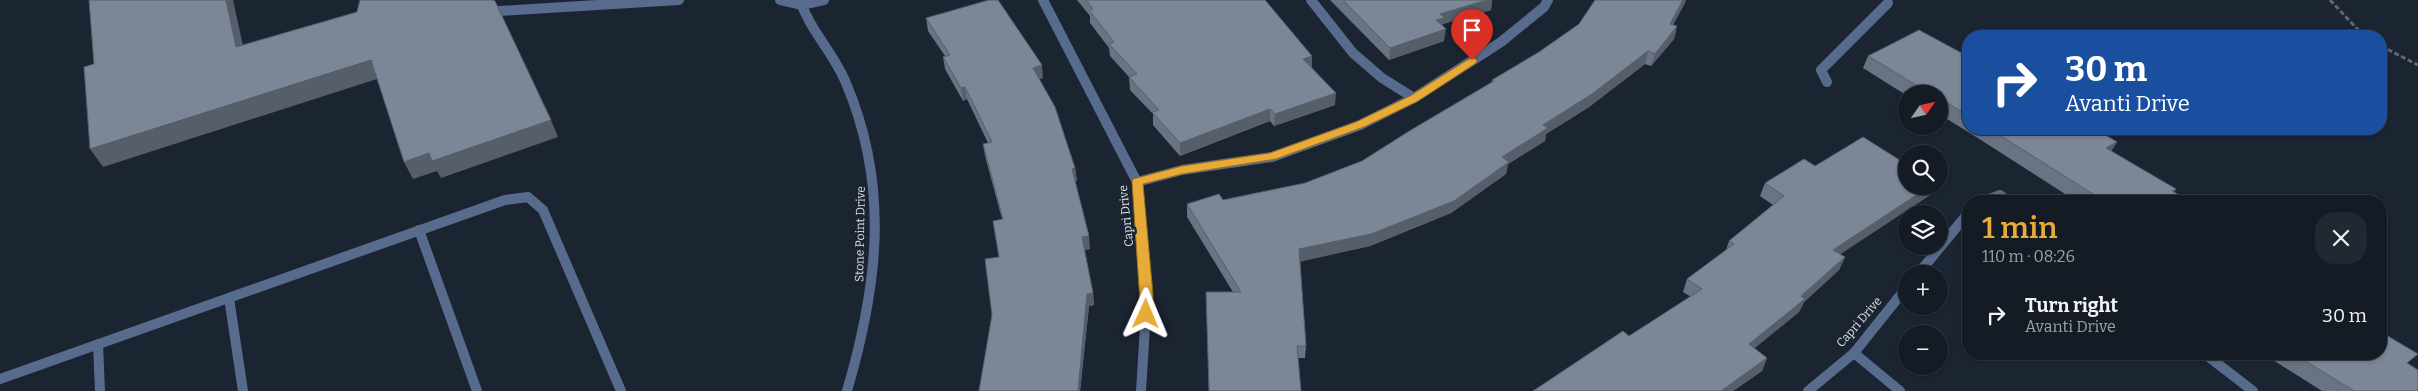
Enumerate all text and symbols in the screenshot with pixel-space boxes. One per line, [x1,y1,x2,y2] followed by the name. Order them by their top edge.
[1451,9,1493,60] pin
[1458,16,1486,44] icon: arrive
[2065,48,2147,90] text: 30 m
[1982,50,2047,115] icon: right
[1898,85,1948,135] north arrow
[1898,85,1948,375] map controls
[2065,90,2190,117] text: Avanti Drive
[1898,145,1948,195] button: search
[1116,184,1136,248] street label: Capri Drive
[852,186,868,282] street label: Stone Point Drive
[1898,205,1948,255] button: layers
[1982,210,2057,246] text: 1 min
[2315,212,2367,264] button: close
[1982,247,2075,266] text: 110 m · 08:26
[1898,265,1948,315] button: +
[1119,287,1171,339] position arrow
[1833,294,1885,350] street label: Capri Drive
[2025,294,2118,317] text: Turn right
[1982,301,2010,329] icon: right
[2322,304,2367,327] text: 30 m
[2025,317,2116,336] text: Avanti Drive
[1898,325,1948,375] button: −

